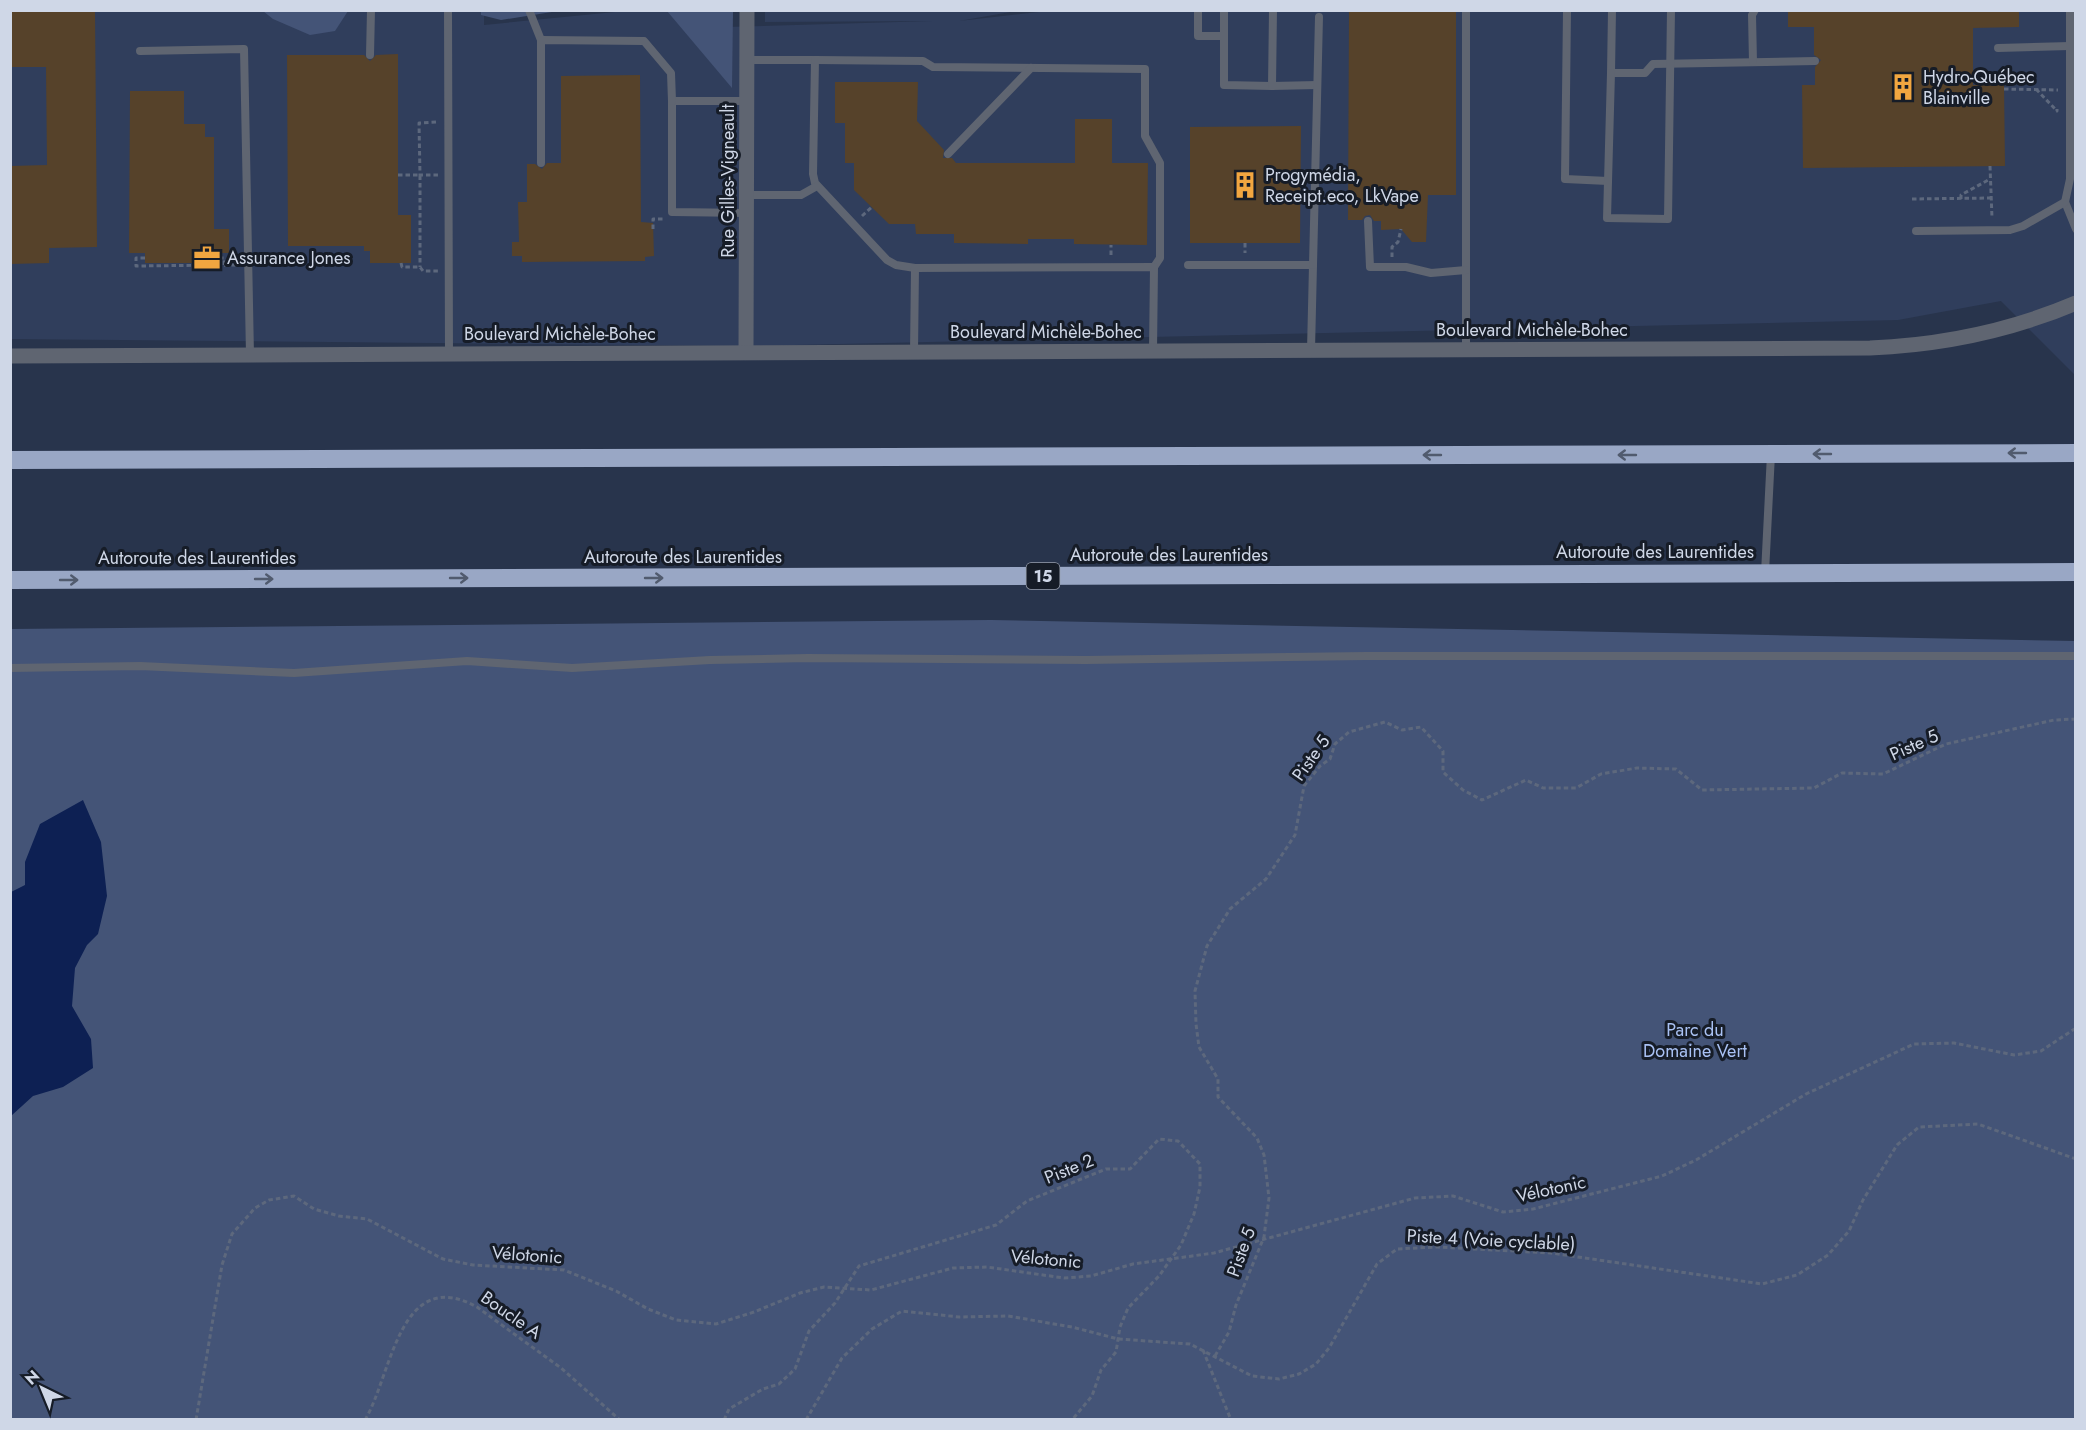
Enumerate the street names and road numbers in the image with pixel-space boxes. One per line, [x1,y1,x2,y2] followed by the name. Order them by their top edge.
[715,104,741,258] street label: Rue Gilles-Vigneault
[1436,317,1628,343] street label: Boulevard Michèle-Bohec
[950,319,1142,345] street label: Boulevard Michèle-Bohec
[464,321,656,347] street label: Boulevard Michèle-Bohec
[1556,539,1754,565] street label: Autoroute des Laurentides
[1070,542,1268,568] street label: Autoroute des Laurentides
[584,544,782,570] street label: Autoroute des Laurentides
[98,545,296,571] street label: Autoroute des Laurentides
[1026,563,1060,589] road number: 15
[1885,723,1943,767] street label: Piste 5
[1286,730,1336,786] street label: Piste 5
[1040,1147,1098,1191] street label: Piste 2
[1514,1169,1588,1209] street label: Vélotonic
[1406,1223,1576,1257] street label: Piste 4 (Voie cyclable)
[1220,1224,1262,1280] street label: Piste 5
[491,1240,563,1270] street label: Vélotonic
[1010,1243,1082,1275] street label: Vélotonic
[475,1285,547,1345] street label: Boucle A

